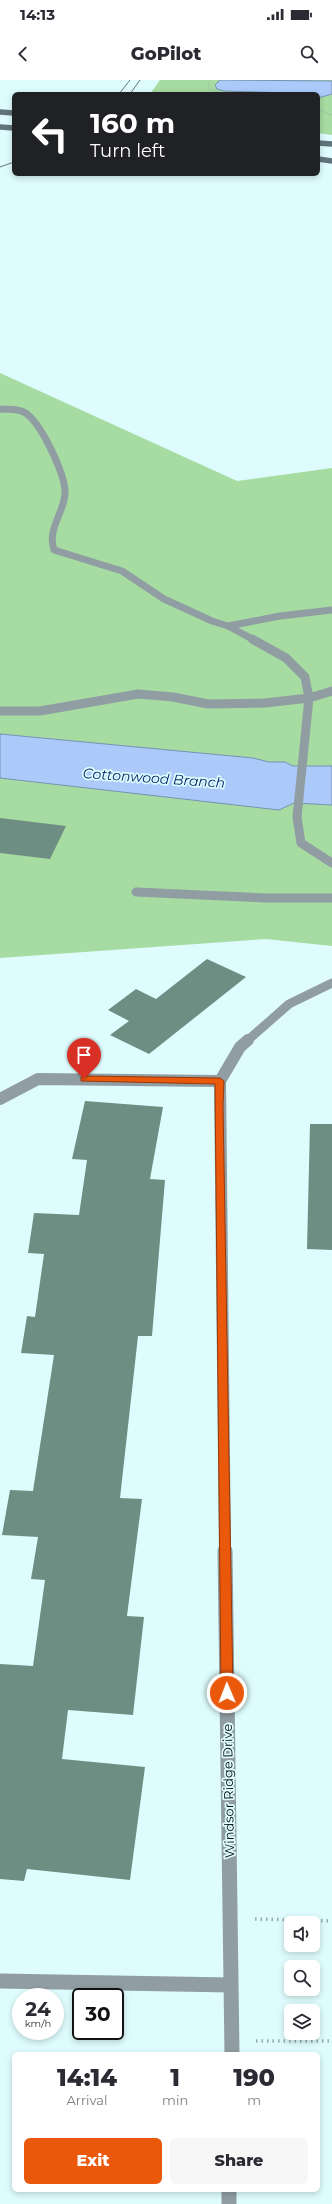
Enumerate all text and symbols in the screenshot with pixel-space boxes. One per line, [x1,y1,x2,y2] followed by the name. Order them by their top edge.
[20,5,55,24] text: 14:13
[12,43,34,65] icon: back
[131,43,201,65] text: GoPilot
[298,43,320,65] icon: search
[90,106,175,140] text: 160 m
[24,108,76,160] icon: left
[90,140,165,162] text: Turn left
[82,764,226,792] water label: Cottonwood Branch
[67,1038,101,1079] pin
[73,1044,95,1066] icon: arrive
[206,1672,248,1714] position arrow
[219,1724,237,1858] street label: Windsor Ridge Drive
[284,1916,320,2040] map controls
[284,1916,320,1952] button: sound
[284,1960,320,1996] button: search
[72,1988,124,2040] speed limit sign: 30
[25,1997,51,2021] text: 24
[284,2004,320,2040] button: layers
[25,2017,51,2030] text: km/h
[57,2063,117,2092] text: 14:14
[170,2063,180,2092] text: 1
[233,2063,275,2092] text: 190
[67,2092,108,2108] text: Arrival
[162,2092,188,2108] text: min
[247,2092,261,2108] text: m
[24,2138,162,2184] button: Exit
[170,2138,308,2184] button: Share

